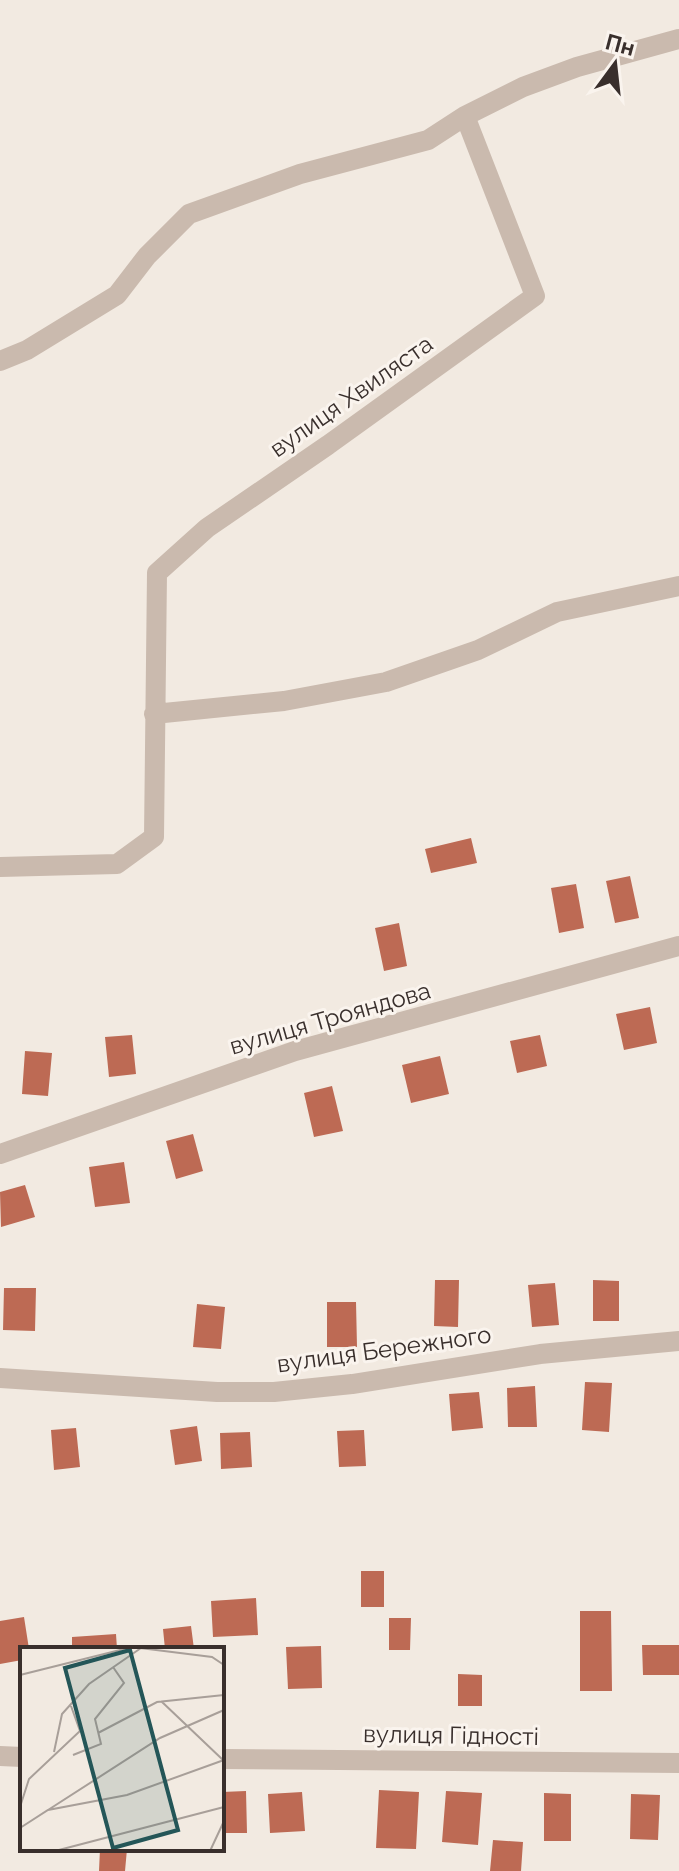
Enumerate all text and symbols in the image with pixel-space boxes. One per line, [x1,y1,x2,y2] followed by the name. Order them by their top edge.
[575,24,655,104] north arrow
[603,28,638,61] text: Пн
[264,329,438,463] street label: вулиця Хвиляста
[226,975,434,1061] street label: вулиця Трояндова
[275,1320,493,1378] street label: вулиця Бережного
[20,1647,224,1851] inset map
[363,1719,539,1751] street label: вулиця Гідності

